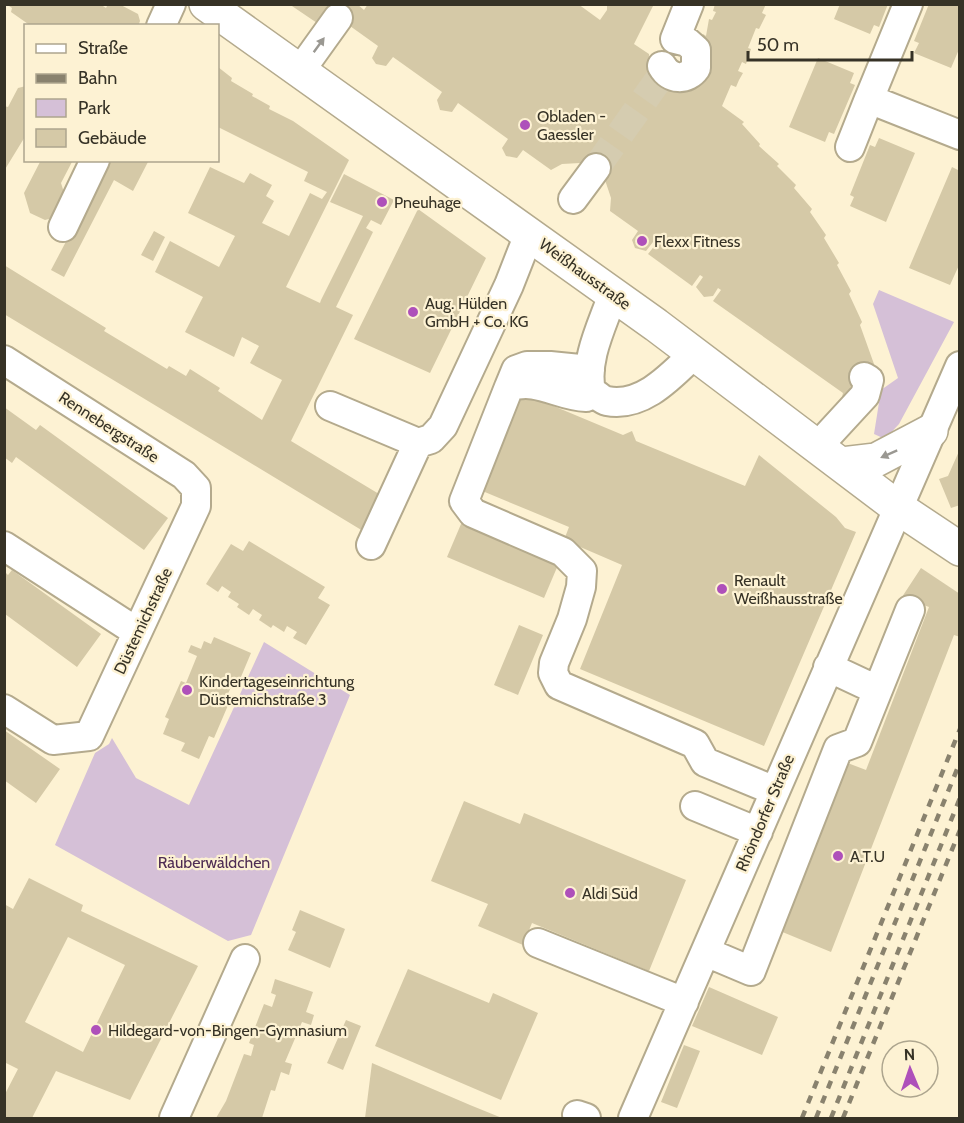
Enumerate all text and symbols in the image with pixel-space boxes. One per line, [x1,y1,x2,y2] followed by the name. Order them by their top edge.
[24,24,219,162] legend
[748,24,912,62] scale bar
[757,34,799,56] text: 50 m
[78,37,128,59] text: Straße
[313,37,325,53] one-way arrow
[78,67,117,89] text: Bahn
[78,97,111,119] text: Park
[537,107,606,144] place label: Obladen - Gaessler
[518,118,532,132] marker: Obladen - Gaessler
[78,127,147,149] text: Gebäude
[394,193,461,212] place label: Pneuhage
[375,195,389,209] marker: Pneuhage
[654,232,741,251] place label: Flexx Fitness
[535,234,635,314] street label: Weißhausstraße
[635,234,649,248] marker: Flexx Fitness
[425,294,529,331] place label: Aug. Hülden GmbH + Co. KG
[406,305,420,319] marker: Aug. Hülden GmbH + Co. KG
[55,388,163,466] street label: Rennebergstraße
[880,450,897,459] one-way arrow
[110,565,176,677] street label: Düstemichstraße
[734,571,843,608] place label: Renault Weißhausstraße
[715,582,729,596] marker: Renault Weißhausstraße
[199,672,355,709] place label: Kindertageseinrichtung Düstemichstraße 3
[180,683,194,697] marker: Kindertageseinrichtung Düstemichstraße 3
[732,752,798,874] street label: Rhöndorfer Straße
[850,847,885,866] place label: A.T.U
[831,849,845,863] marker: A.T.U
[158,853,270,872] park label: Räuberwäldchen
[582,884,638,903] place label: Aldi Süd
[563,886,577,900] marker: Aldi Süd
[108,1021,347,1040] place label: Hildegard-von-Bingen-Gymnasium
[89,1023,103,1037] marker: Hildegard-von-Bingen-Gymnasium
[880,1039,940,1099] north arrow
[904,1045,915,1064] text: N

